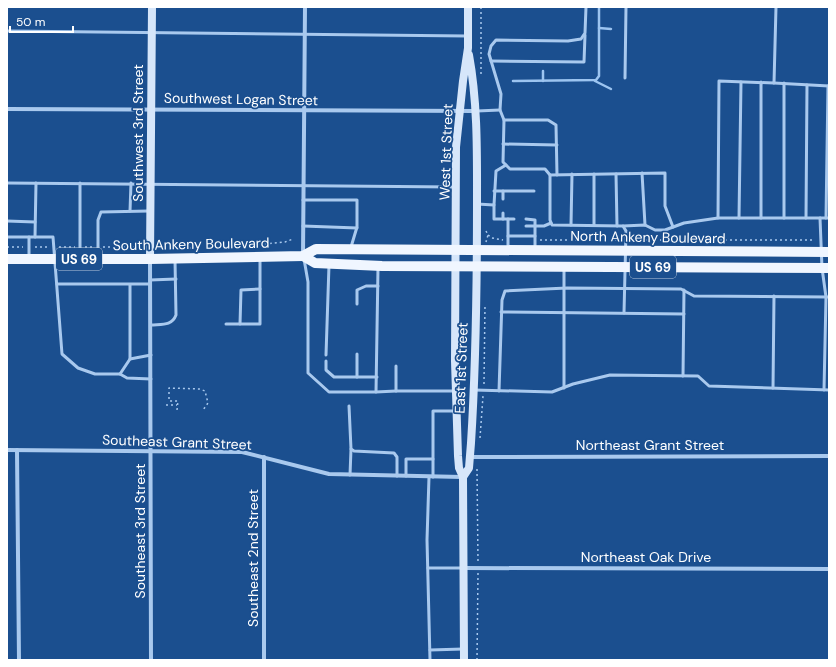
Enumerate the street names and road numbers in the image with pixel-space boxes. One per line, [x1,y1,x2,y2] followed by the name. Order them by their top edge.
[129,64,147,202] street label: Southwest 3rd Street
[164,89,318,109] street label: Southwest Logan Street
[435,103,457,201] street label: West 1st Street
[570,227,726,247] street label: North Ankeny Boulevard
[112,234,270,254] street label: South Ankeny Boulevard
[56,248,102,270] road number: US 69
[630,256,676,278] road number: US 69
[450,322,472,414] street label: East 1st Street
[102,430,252,454] street label: Southeast Grant Street
[576,436,724,454] street label: Northeast Grant Street
[131,464,149,598] street label: Southeast 3rd Street
[244,489,262,627] street label: Southeast 2nd Street
[581,548,711,566] street label: Northeast Oak Drive

